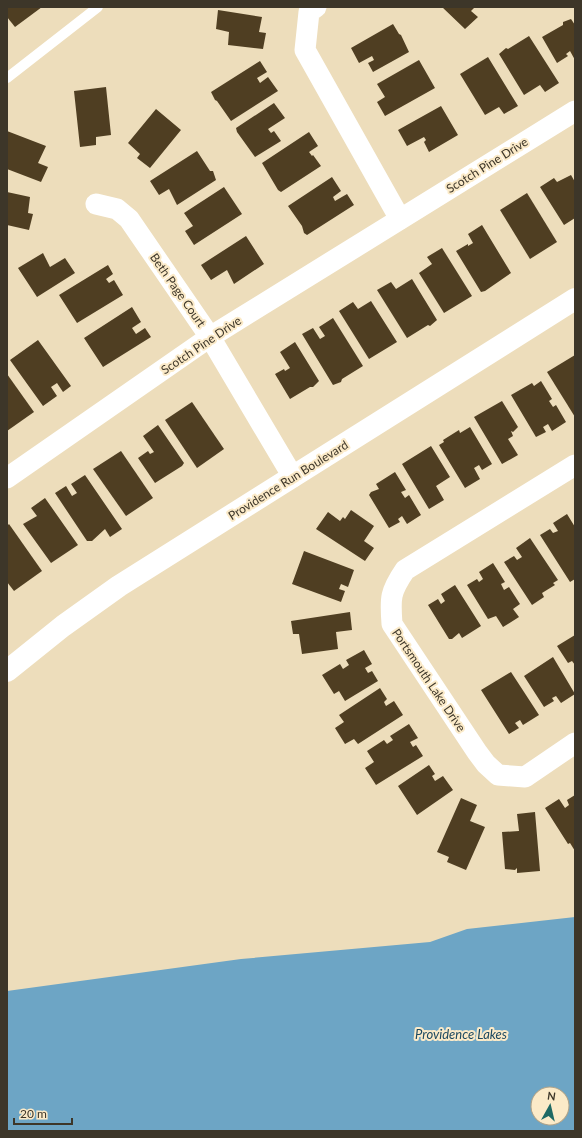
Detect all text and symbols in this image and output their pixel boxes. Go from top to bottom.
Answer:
street label: Scotch Pine Drive [443,134,531,196]
street label: Beth Page Court [147,250,209,330]
street label: Scotch Pine Drive [158,313,244,377]
street label: Providence Run Boulevard [225,437,351,523]
street label: Portsmouth Lake Drive [389,626,469,734]
water label: Providence Lakes [415,1026,507,1042]
north arrow [530,1086,570,1126]
text: N [546,1089,557,1103]
scale bar [14,1100,72,1126]
text: 20 m [20,1106,47,1121]

